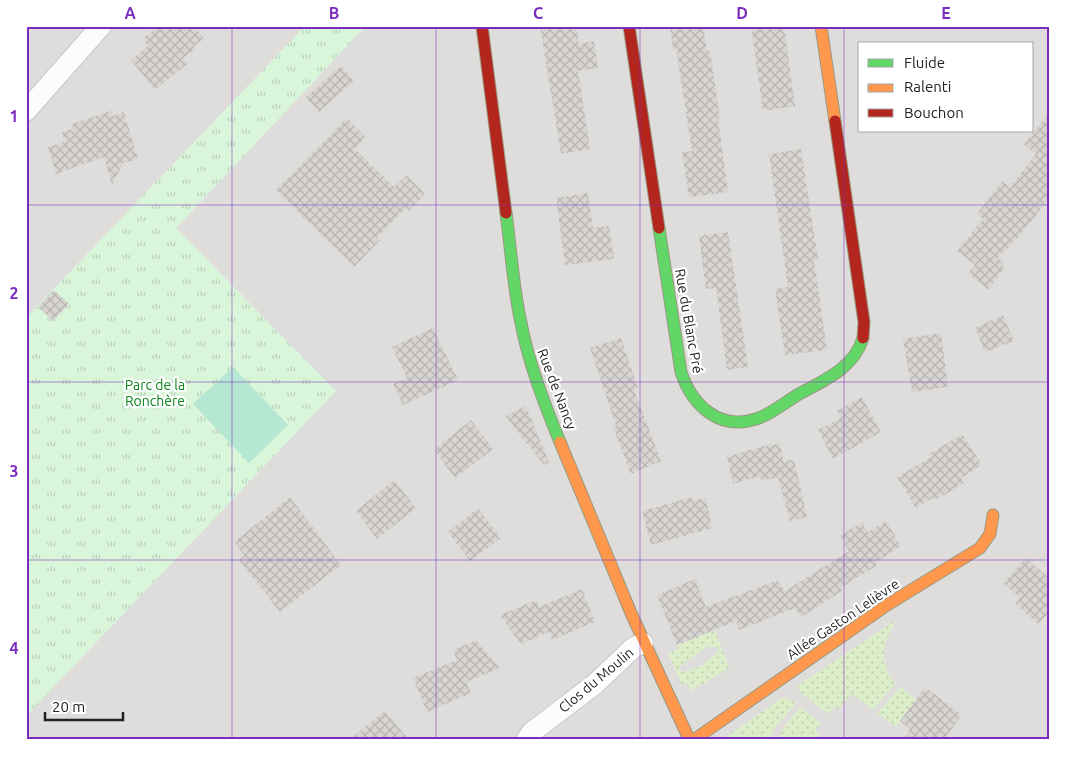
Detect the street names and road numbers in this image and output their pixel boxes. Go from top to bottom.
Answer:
street label: Rue du Blanc Pré [672,267,706,375]
street label: Rue de Nancy [534,346,580,432]
street label: Allée Gaston Lelièvre [784,575,902,663]
street label: Clos du Moulin [555,644,637,716]

